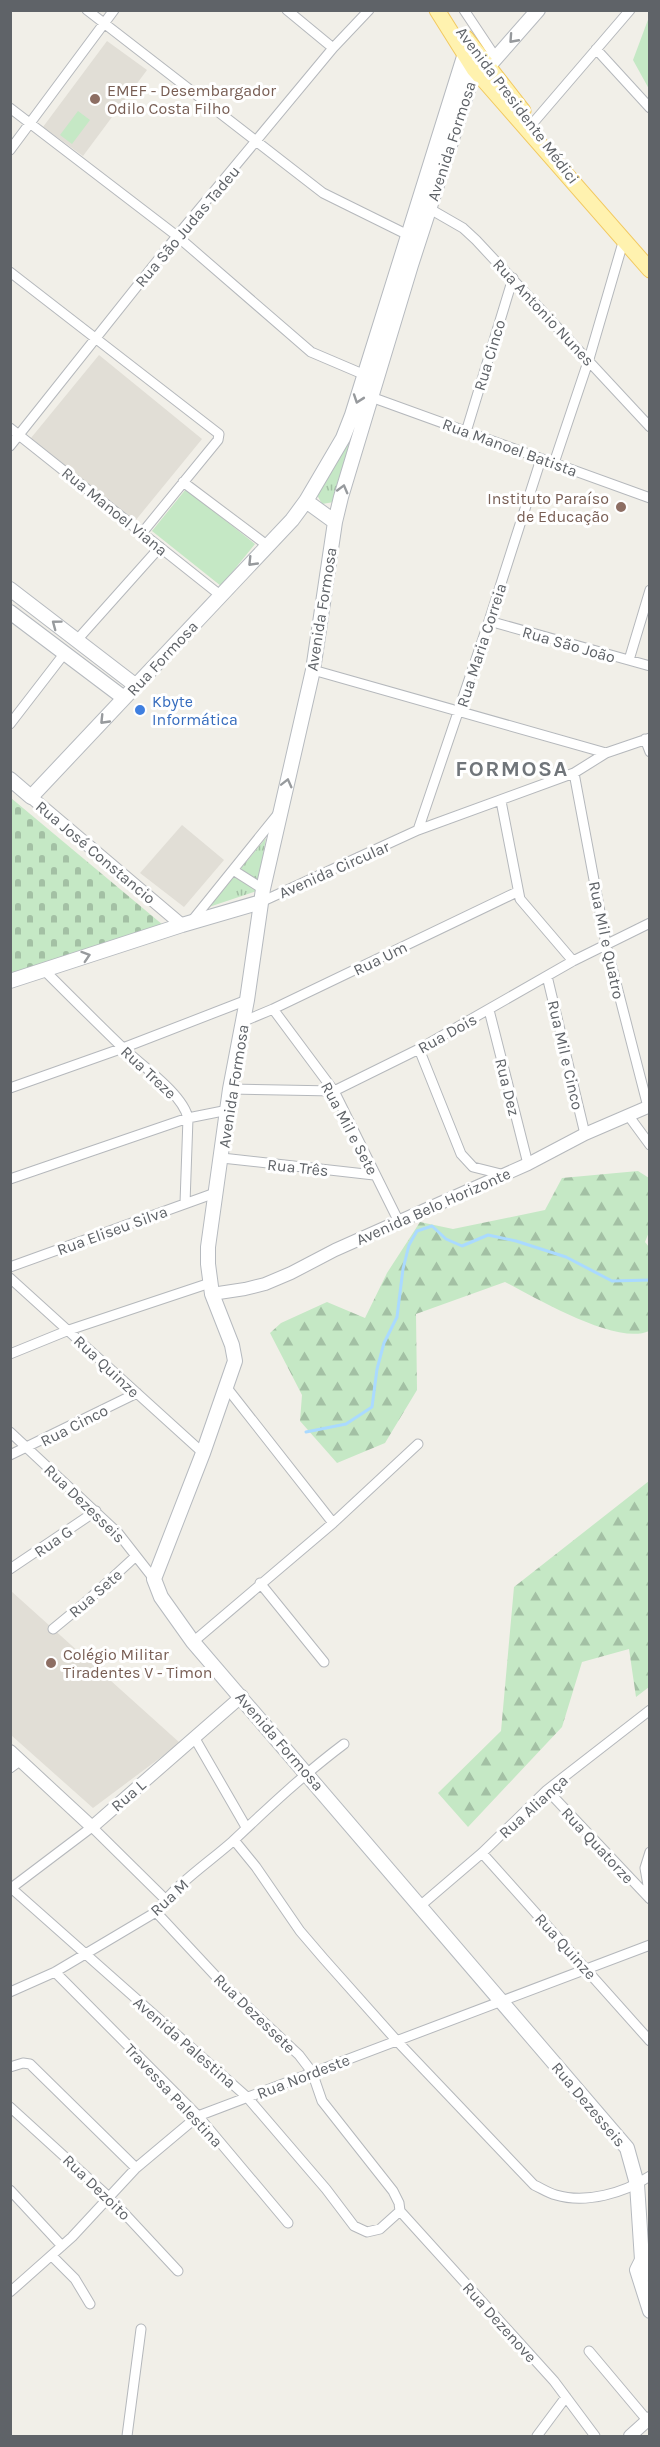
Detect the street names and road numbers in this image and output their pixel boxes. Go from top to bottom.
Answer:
street label: Avenida Presidente Médici [452,23,583,188]
street label: Avenida Formosa [423,79,480,204]
street label: Rua São Judas Tadeu [131,162,244,291]
street label: Rua Antonio Nunes [489,255,598,370]
street label: Rua Cinco [470,317,509,393]
street label: Rua Manoel Batista [440,414,580,481]
street label: Rua Manoel Viana [58,463,171,560]
street label: Avenida Formosa [302,546,341,672]
street label: Rua Maria Correia [452,581,511,710]
street label: Rua Formosa [123,617,202,700]
street label: Rua São João [520,622,618,667]
street label: Rua José Constancio [32,797,159,908]
street label: Avenida Circular [276,836,393,902]
street label: Rua Mil e Quatro [585,879,628,1001]
street label: Rua Um [350,937,410,980]
street label: Rua Mil e Cinco [544,998,587,1112]
street label: Rua Dois [414,1009,480,1057]
street label: Avenida Formosa [214,1023,253,1149]
street label: Rua Treze [117,1042,180,1103]
street label: Rua Dez [491,1056,524,1118]
street label: Rua Mil e Sete [317,1078,382,1178]
street label: Rua Três [266,1155,329,1180]
street label: Avenida Belo Horizonte [353,1164,513,1249]
street label: Rua Eliseu Silva [54,1202,170,1259]
street label: Rua Quinze [70,1331,143,1401]
street label: Rua Cinco [37,1400,111,1451]
street label: Rua Dezesseis [40,1460,129,1547]
street label: Rua G [30,1521,76,1561]
street label: Rua Sete [65,1565,126,1622]
street label: Avenida Formosa [231,1688,328,1795]
street label: Rua Aliança [495,1771,572,1842]
street label: Rua L [107,1775,150,1816]
street label: Rua Quatorze [557,1803,638,1887]
street label: Rua M [146,1875,193,1920]
street label: Rua Quinze [531,1909,600,1983]
street label: Rua Dezessete [210,1970,299,2057]
street label: Avenida Palestina [130,1993,240,2092]
street label: Travessa Palestina [121,2039,227,2151]
street label: Rua Nordeste [254,2050,352,2103]
street label: Rua Dezesseis [548,2058,630,2151]
street label: Rua Dezoito [59,2150,134,2224]
street label: Rua Dezenove [459,2278,541,2366]

